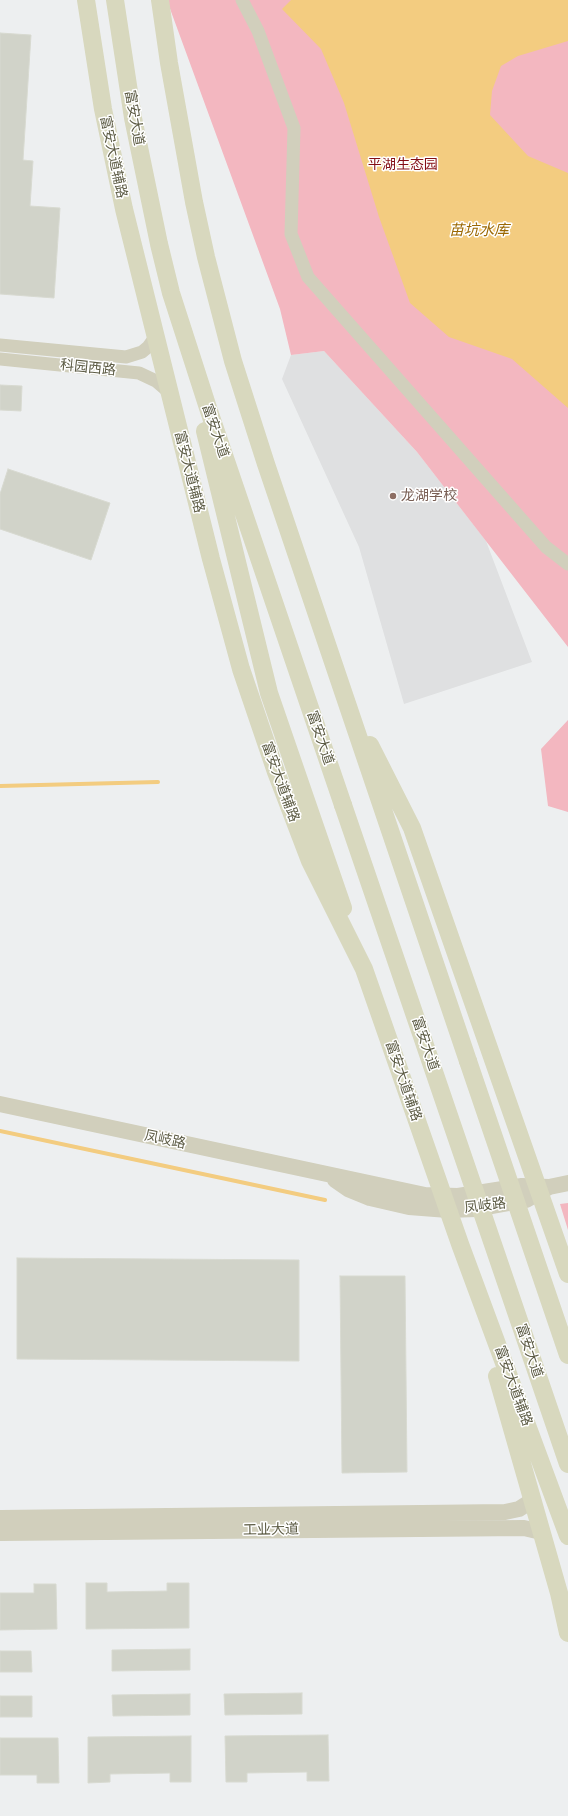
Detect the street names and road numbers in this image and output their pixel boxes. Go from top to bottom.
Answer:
street label: 富安大道 [121,89,147,147]
street label: 富安大道辅路 [96,114,130,200]
street label: 科园西路 [59,357,117,379]
street label: 富安大道 [198,402,232,460]
street label: 富安大道辅路 [171,429,207,515]
street label: 富安大道 [303,709,337,767]
street label: 富安大道辅路 [258,740,302,824]
street label: 富安大道 [408,1015,442,1073]
street label: 富安大道辅路 [381,1039,425,1123]
street label: 凤岐路 [143,1127,187,1153]
street label: 凤岐路 [463,1195,507,1217]
street label: 富安大道 [512,1322,546,1380]
street label: 富安大道辅路 [491,1344,535,1428]
street label: 工业大道 [243,1521,299,1539]

